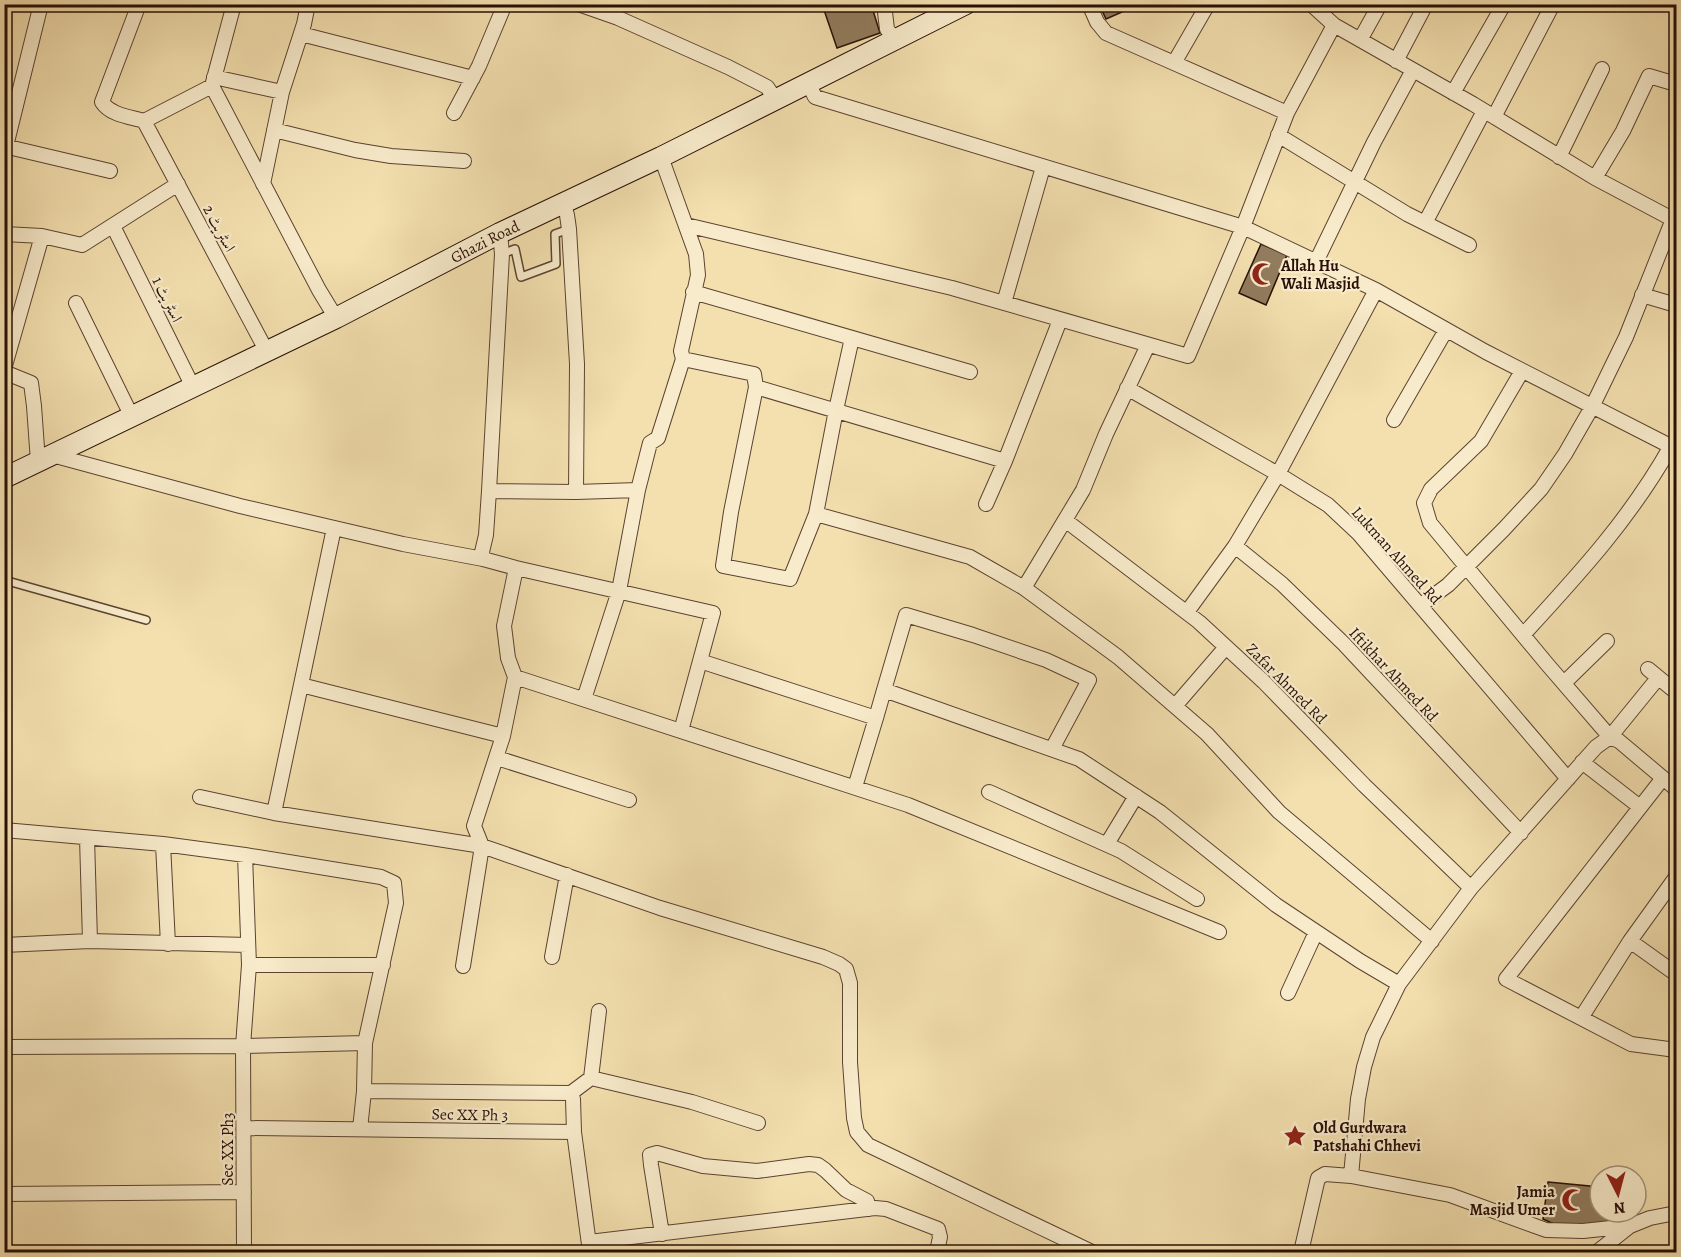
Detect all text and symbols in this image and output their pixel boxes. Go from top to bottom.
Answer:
street label: اسٹریٹ 2 [198,201,241,256]
street label: Ghazi Road [447,215,524,269]
place label: Allah Hu Wali Masjid [1280,255,1360,295]
mosque icon: Allah Hu Wali Masjid [1250,261,1276,287]
street label: اسٹریٹ 1 [147,273,188,326]
street label: Lukman Ahmed Rd [1346,502,1447,610]
street label: Iftikhar Ahmed Rd [1344,623,1443,727]
street label: Zafar Ahmed Rd [1241,638,1332,729]
street label: Sec XX Ph 3 [431,1103,508,1127]
street label: Sec XX Ph3 [217,1112,239,1186]
place label: Old Gurdwara Patshahi Chhevi [1313,1117,1421,1157]
place icon: Old Gurdwara Patshahi Chhevi [1282,1123,1308,1149]
north arrow [1588,1164,1648,1224]
place label: Jamia Masjid Umer [1469,1181,1555,1221]
mosque icon: Jamia Masjid Umer [1560,1187,1586,1213]
text: N [1612,1196,1626,1220]

